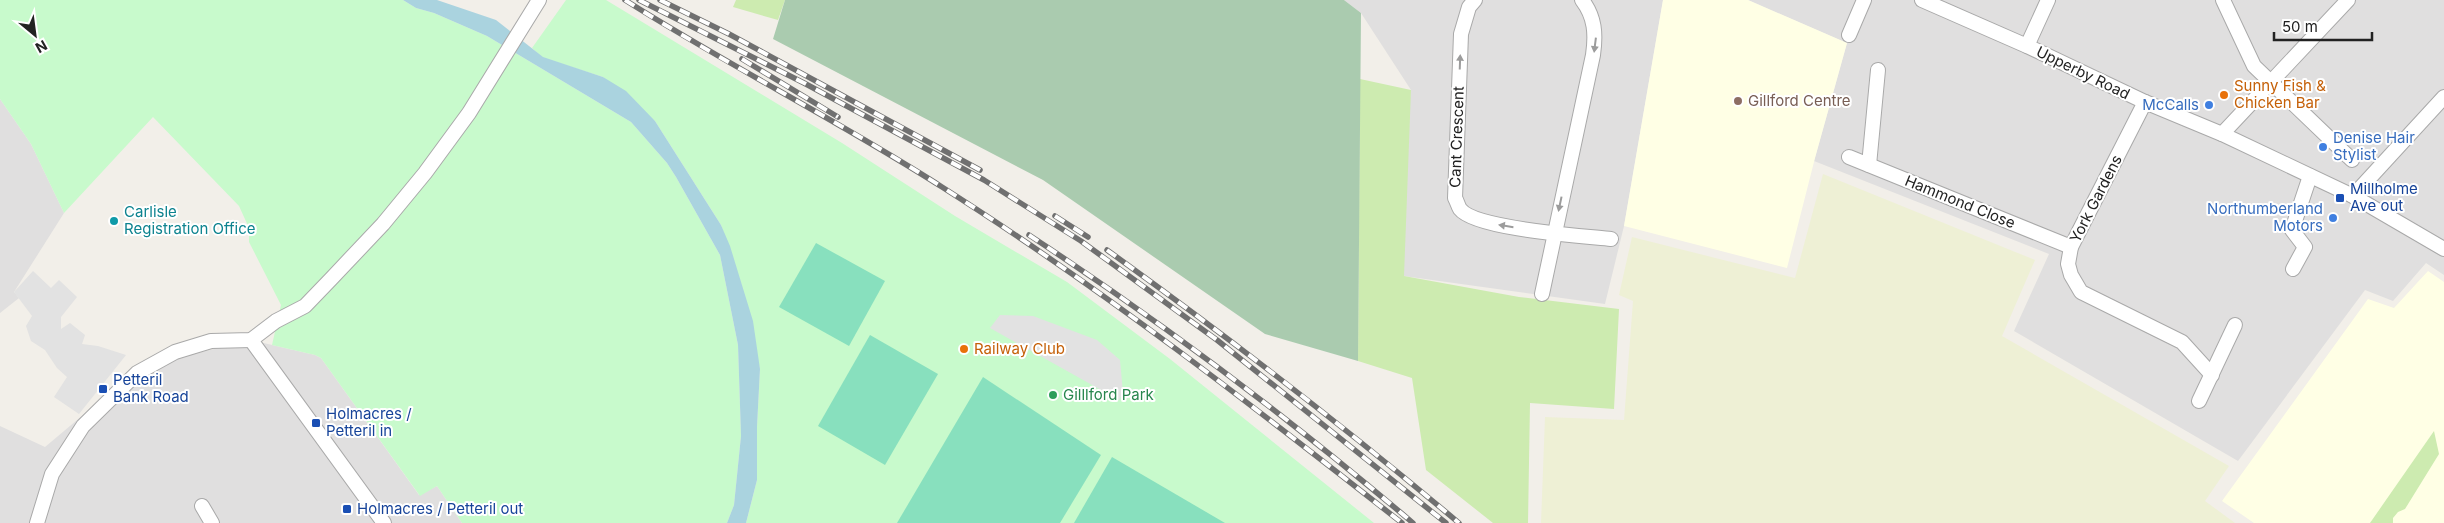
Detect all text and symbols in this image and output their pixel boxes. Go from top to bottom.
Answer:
north arrow [10,10,60,60]
scale bar [2274,10,2372,42]
text: 50 m [2282,17,2318,36]
text: N [33,37,50,57]
one-way arrow [1591,37,1599,53]
street label: Upperby Road [2033,42,2133,103]
one-way arrow [1456,54,1464,70]
place label: Sunny Fish & Chicken Bar [2234,76,2326,112]
street label: Cant Crescent [1445,86,1468,188]
marker: Sunny Fish & Chicken Bar [2218,89,2230,101]
place label: Gillford Centre [1748,91,1851,110]
marker: Gillford Centre [1732,95,1744,107]
place label: McCalls [2142,95,2199,114]
marker: McCalls [2203,99,2215,111]
place label: Denise Hair Stylist [2333,128,2415,164]
marker: Denise Hair Stylist [2317,141,2329,153]
street label: York Gardens [2065,152,2126,246]
street label: Hammond Close [1902,171,2018,232]
place label: Millholme Ave out [2350,179,2418,215]
marker: Millholme Ave out [2334,192,2346,204]
one-way arrow [1556,196,1564,211]
place label: Northumberland Motors [2207,199,2323,235]
place label: Carlisle Registration Office [124,202,255,238]
marker: Northumberland Motors [2327,212,2339,224]
marker: Carlisle Registration Office [108,215,120,227]
one-way arrow [1497,221,1513,229]
place label: Railway Club [974,339,1065,358]
marker: Railway Club [958,343,970,355]
place label: Petteril Bank Road [113,370,189,406]
marker: Petteril Bank Road [97,383,109,395]
place label: Gilllford Park [1063,385,1155,404]
marker: Gilllford Park [1047,389,1059,401]
place label: Holmacres / Petteril in [326,404,412,440]
marker: Holmacres / Petteril in [310,417,322,429]
place label: Holmacres / Petteril out [357,499,523,518]
marker: Holmacres / Petteril out [341,503,353,515]

